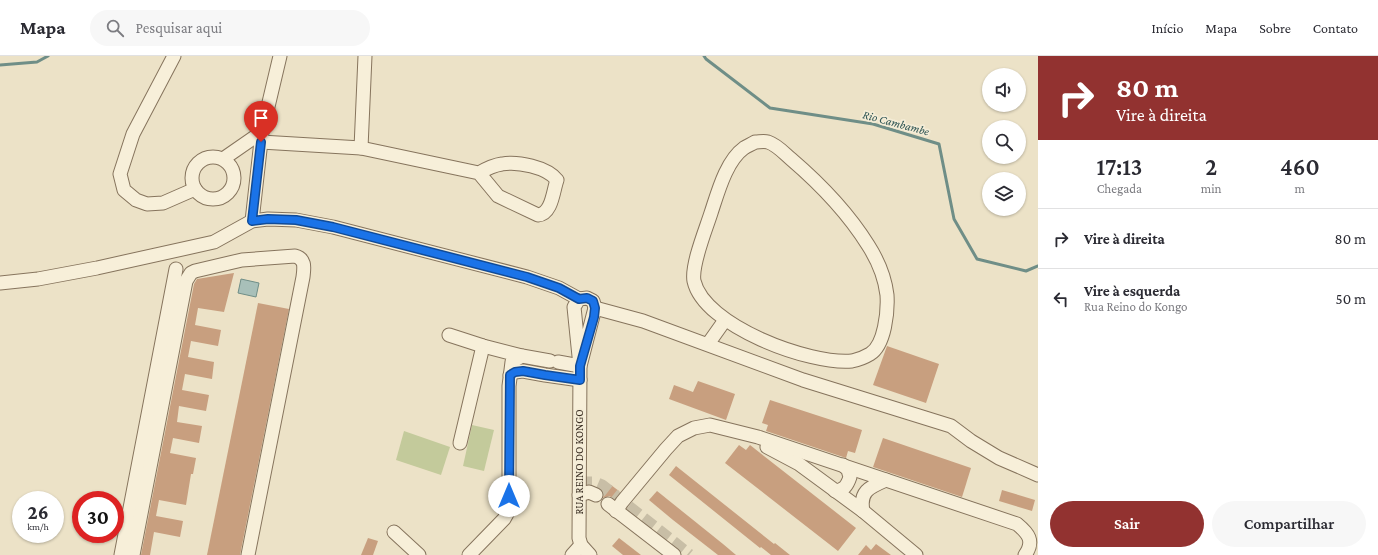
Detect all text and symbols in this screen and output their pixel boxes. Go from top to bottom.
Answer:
search box [90,10,370,46]
text: Mapa [20,17,66,38]
icon: search [104,17,126,39]
text: Pesquisar aqui [136,20,222,36]
text: Início [1152,20,1183,36]
text: Mapa [1205,20,1237,36]
text: Sobre [1259,20,1291,36]
text: Contato [1313,20,1358,36]
map controls [982,68,1026,216]
button: sound [982,68,1026,112]
icon: right [1050,72,1102,124]
text: 80 m [1116,72,1178,103]
pin [244,101,278,142]
text: Vire à direita [1116,105,1207,125]
icon: arrive [250,107,272,129]
water label: Rio Cambambe [861,107,931,139]
button: search [982,120,1026,164]
text: 17:13 [1096,153,1142,180]
text: 2 [1205,153,1217,180]
text: 460 [1280,153,1320,180]
button: layers [982,172,1026,216]
text: Chegada [1097,181,1142,196]
text: min [1201,181,1222,196]
text: m [1295,181,1305,196]
icon: right [1050,228,1072,250]
text: Vire à direita [1084,231,1165,247]
text: 80 m [1335,231,1366,247]
text: Vire à esquerda [1084,283,1180,299]
icon: left [1050,288,1072,310]
text: 50 m [1336,291,1366,307]
text: Rua Reino do Kongo [1084,299,1188,314]
street label: RUA REINO DO KONGO [573,409,585,515]
position arrow [488,475,530,517]
speed limit sign: 30 [72,491,124,543]
text: 26 [27,501,49,523]
button: Sair [1050,501,1204,547]
button: Compartilhar [1212,501,1366,547]
text: km/h [27,521,49,532]

